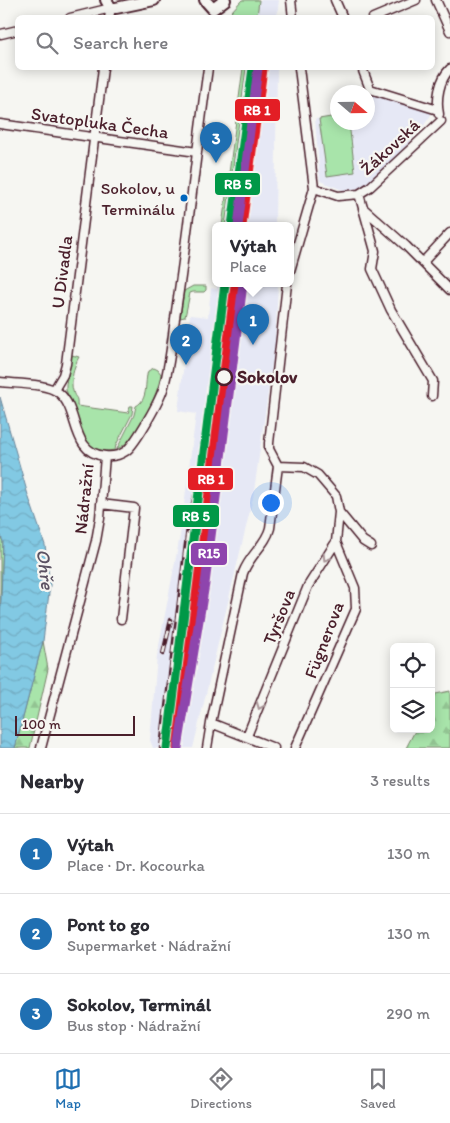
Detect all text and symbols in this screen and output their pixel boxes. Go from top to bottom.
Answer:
search box [15,15,435,70]
icon: search [33,29,61,57]
text: Search here [73,31,168,54]
north arrow [330,85,375,130]
line badge: RB 1 [234,98,281,122]
street label: Svatopluka Čecha [30,102,171,144]
text: RB 1 [244,102,271,119]
street label: Žákovská [356,114,425,180]
pin: 3 [200,122,232,163]
line badge: RB 5 [214,172,261,196]
text: RB 5 [224,176,253,193]
place label: Sokolov, u Terminálu [101,178,176,219]
marker: Sokolov, u Terminálu [179,193,189,203]
popup [212,222,294,287]
street label: U Divadla [47,233,77,310]
text: Výtah [230,234,276,257]
text: Place [230,257,267,276]
pin: 1 [237,304,269,345]
pin: 2 [170,324,202,365]
place label: Sokolov [237,366,298,388]
marker: Sokolov [215,368,233,386]
street label: Nádražní [69,462,99,535]
line badge: RB 1 [187,467,234,491]
text: RB 1 [198,471,225,488]
your location [258,490,284,516]
line badge: RB 5 [172,504,220,528]
text: RB 5 [182,508,211,525]
line badge: R15 [190,542,228,566]
text: R15 [198,545,221,562]
water label: Ohře [32,548,60,592]
one-way arrow [322,552,332,561]
street label: Tyršova [258,586,300,648]
street label: Fügnerova [299,598,349,681]
map controls [390,643,435,733]
button: locate [390,643,435,688]
button: layers [390,688,435,733]
one-way arrow [255,701,266,710]
scale bar [15,713,135,736]
text: 100 m [22,716,61,733]
text: Nearby [20,768,84,793]
text: 3 results [370,771,430,790]
text: Výtah [67,833,114,856]
text: 1 [32,844,40,863]
text: 130 m [387,844,430,863]
text: Place · Dr. Kocourka [67,856,205,875]
text: Pont to go [67,913,150,936]
text: 2 [32,924,40,943]
text: 130 m [387,924,430,943]
text: Supermarket · Nádražní [67,936,231,955]
text: Sokolov, Terminál [67,993,211,1016]
text: 3 [32,1004,40,1023]
text: 290 m [386,1004,430,1023]
text: Bus stop · Nádražní [67,1016,201,1035]
tab: Map [54,1065,82,1112]
tab: Directions [190,1065,252,1112]
tab: Saved [360,1065,396,1112]

